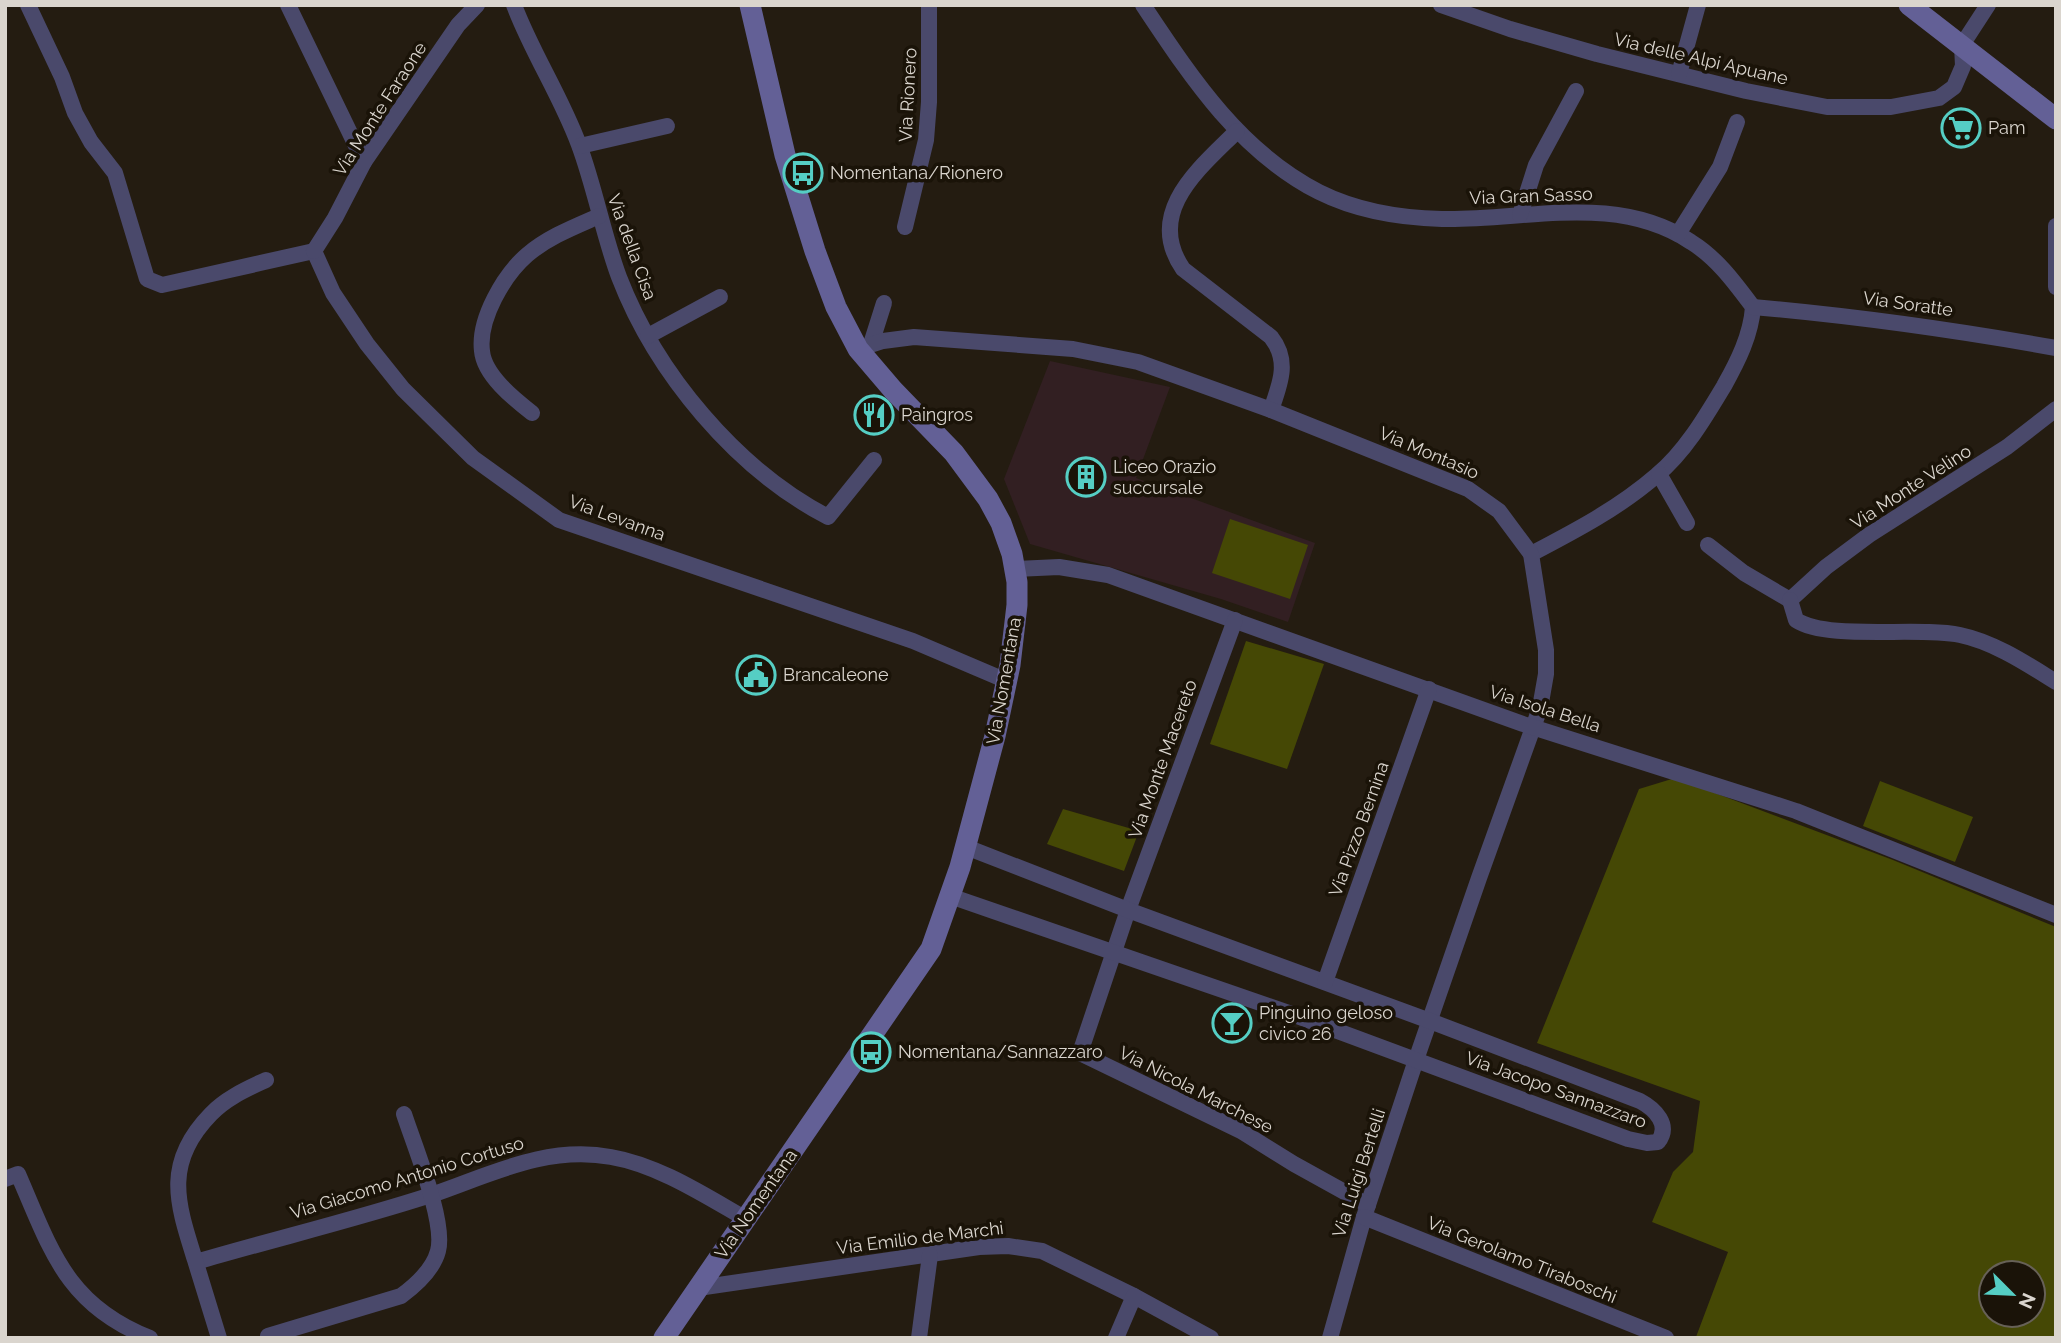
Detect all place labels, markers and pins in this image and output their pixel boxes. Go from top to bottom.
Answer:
supermarket icon: Pam [1940,107,1982,149]
place label: Pam [1988,117,2025,138]
bus stop icon: Nomentana/Rionero [782,152,824,194]
place label: Nomentana/Rionero [830,162,1003,183]
restaurant icon: Paingros [853,394,895,436]
place label: Paingros [901,404,973,425]
building icon: Liceo Orazio succursale [1065,456,1107,498]
place label: Liceo Orazio succursale [1113,456,1216,498]
public building icon: Brancaleone [735,654,777,696]
place label: Brancaleone [783,664,889,685]
bar icon: Pinguino geloso civico 26 [1211,1002,1253,1044]
place label: Pinguino geloso civico 26 [1259,1002,1393,1044]
bus stop icon: Nomentana/Sannazzaro [850,1031,892,1073]
place label: Nomentana/Sannazzaro [898,1041,1103,1062]

